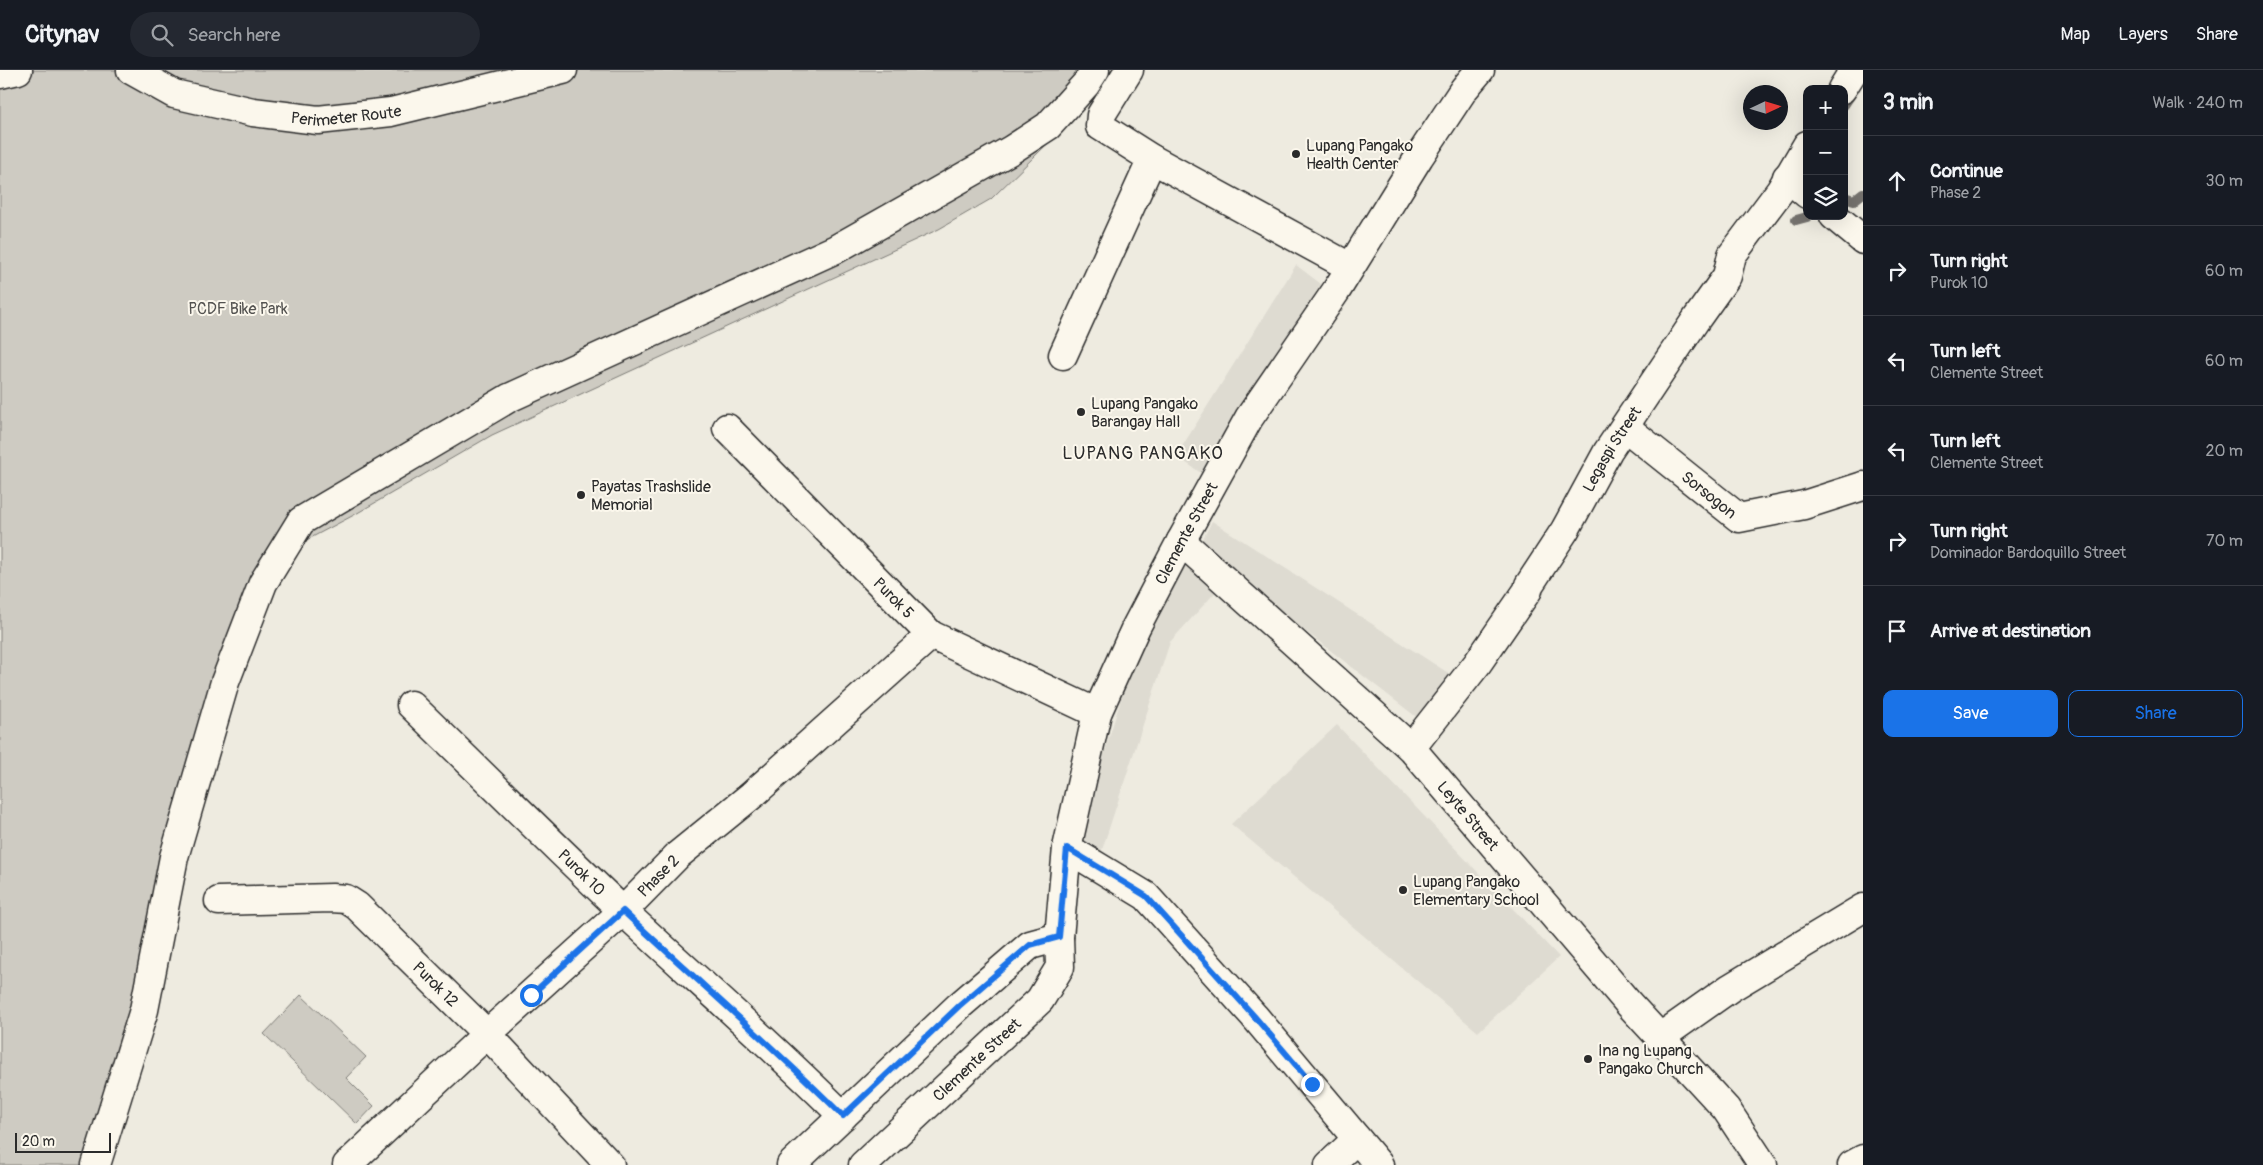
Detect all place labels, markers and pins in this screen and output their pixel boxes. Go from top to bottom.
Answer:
place label: Lupang Pangako Health Center [1306,136,1414,174]
marker: Lupang Pangako Health Center [1290,148,1302,160]
place label: Lupang Pangako Barangay Hall [1091,394,1199,432]
marker: Lupang Pangako Barangay Hall [1075,406,1087,418]
place label: Payatas Trashslide Memorial [591,477,711,515]
marker: Payatas Trashslide Memorial [575,489,587,501]
place label: Lupang Pangako Elementary School [1413,872,1539,910]
marker: Lupang Pangako Elementary School [1397,884,1409,896]
place label: Ina ng Lupang Pangako Church [1598,1041,1703,1079]
marker: Ina ng Lupang Pangako Church [1582,1053,1594,1065]

